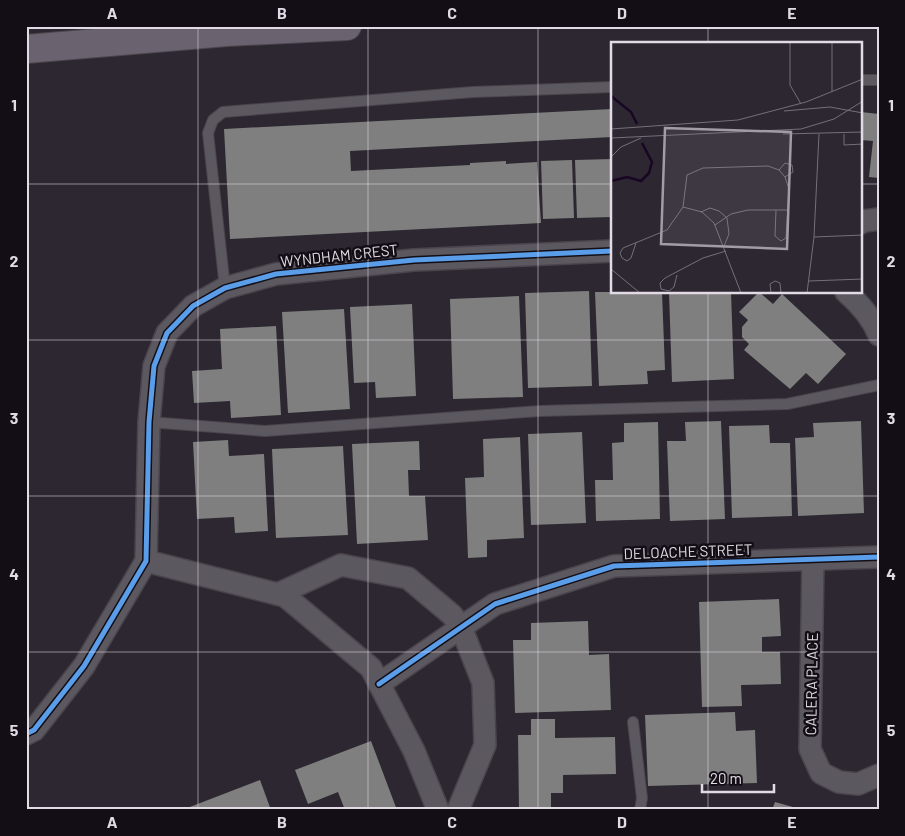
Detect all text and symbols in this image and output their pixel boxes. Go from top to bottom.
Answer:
text: A [107,3,118,22]
text: B [277,3,287,22]
text: C [447,3,457,22]
text: D [617,3,627,22]
text: E [787,3,797,22]
inset map [611,42,862,294]
text: 1 [11,95,17,114]
text: 1 [888,95,894,114]
street label: WYNDHAM CREST [279,240,399,270]
text: 2 [10,251,19,270]
text: 2 [887,251,896,270]
text: 3 [10,408,18,427]
text: 3 [887,408,895,427]
street label: DELOACHE STREET [623,540,753,562]
text: 4 [9,564,19,583]
text: 4 [886,564,896,583]
street label: CALERA PLACE [801,632,821,736]
text: 5 [10,720,19,739]
text: 5 [887,720,896,739]
scale bar [702,761,775,793]
text: 20 m [710,769,742,787]
text: A [107,812,118,831]
text: B [277,812,287,831]
text: C [447,812,457,831]
text: D [617,812,627,831]
text: E [787,812,797,831]

